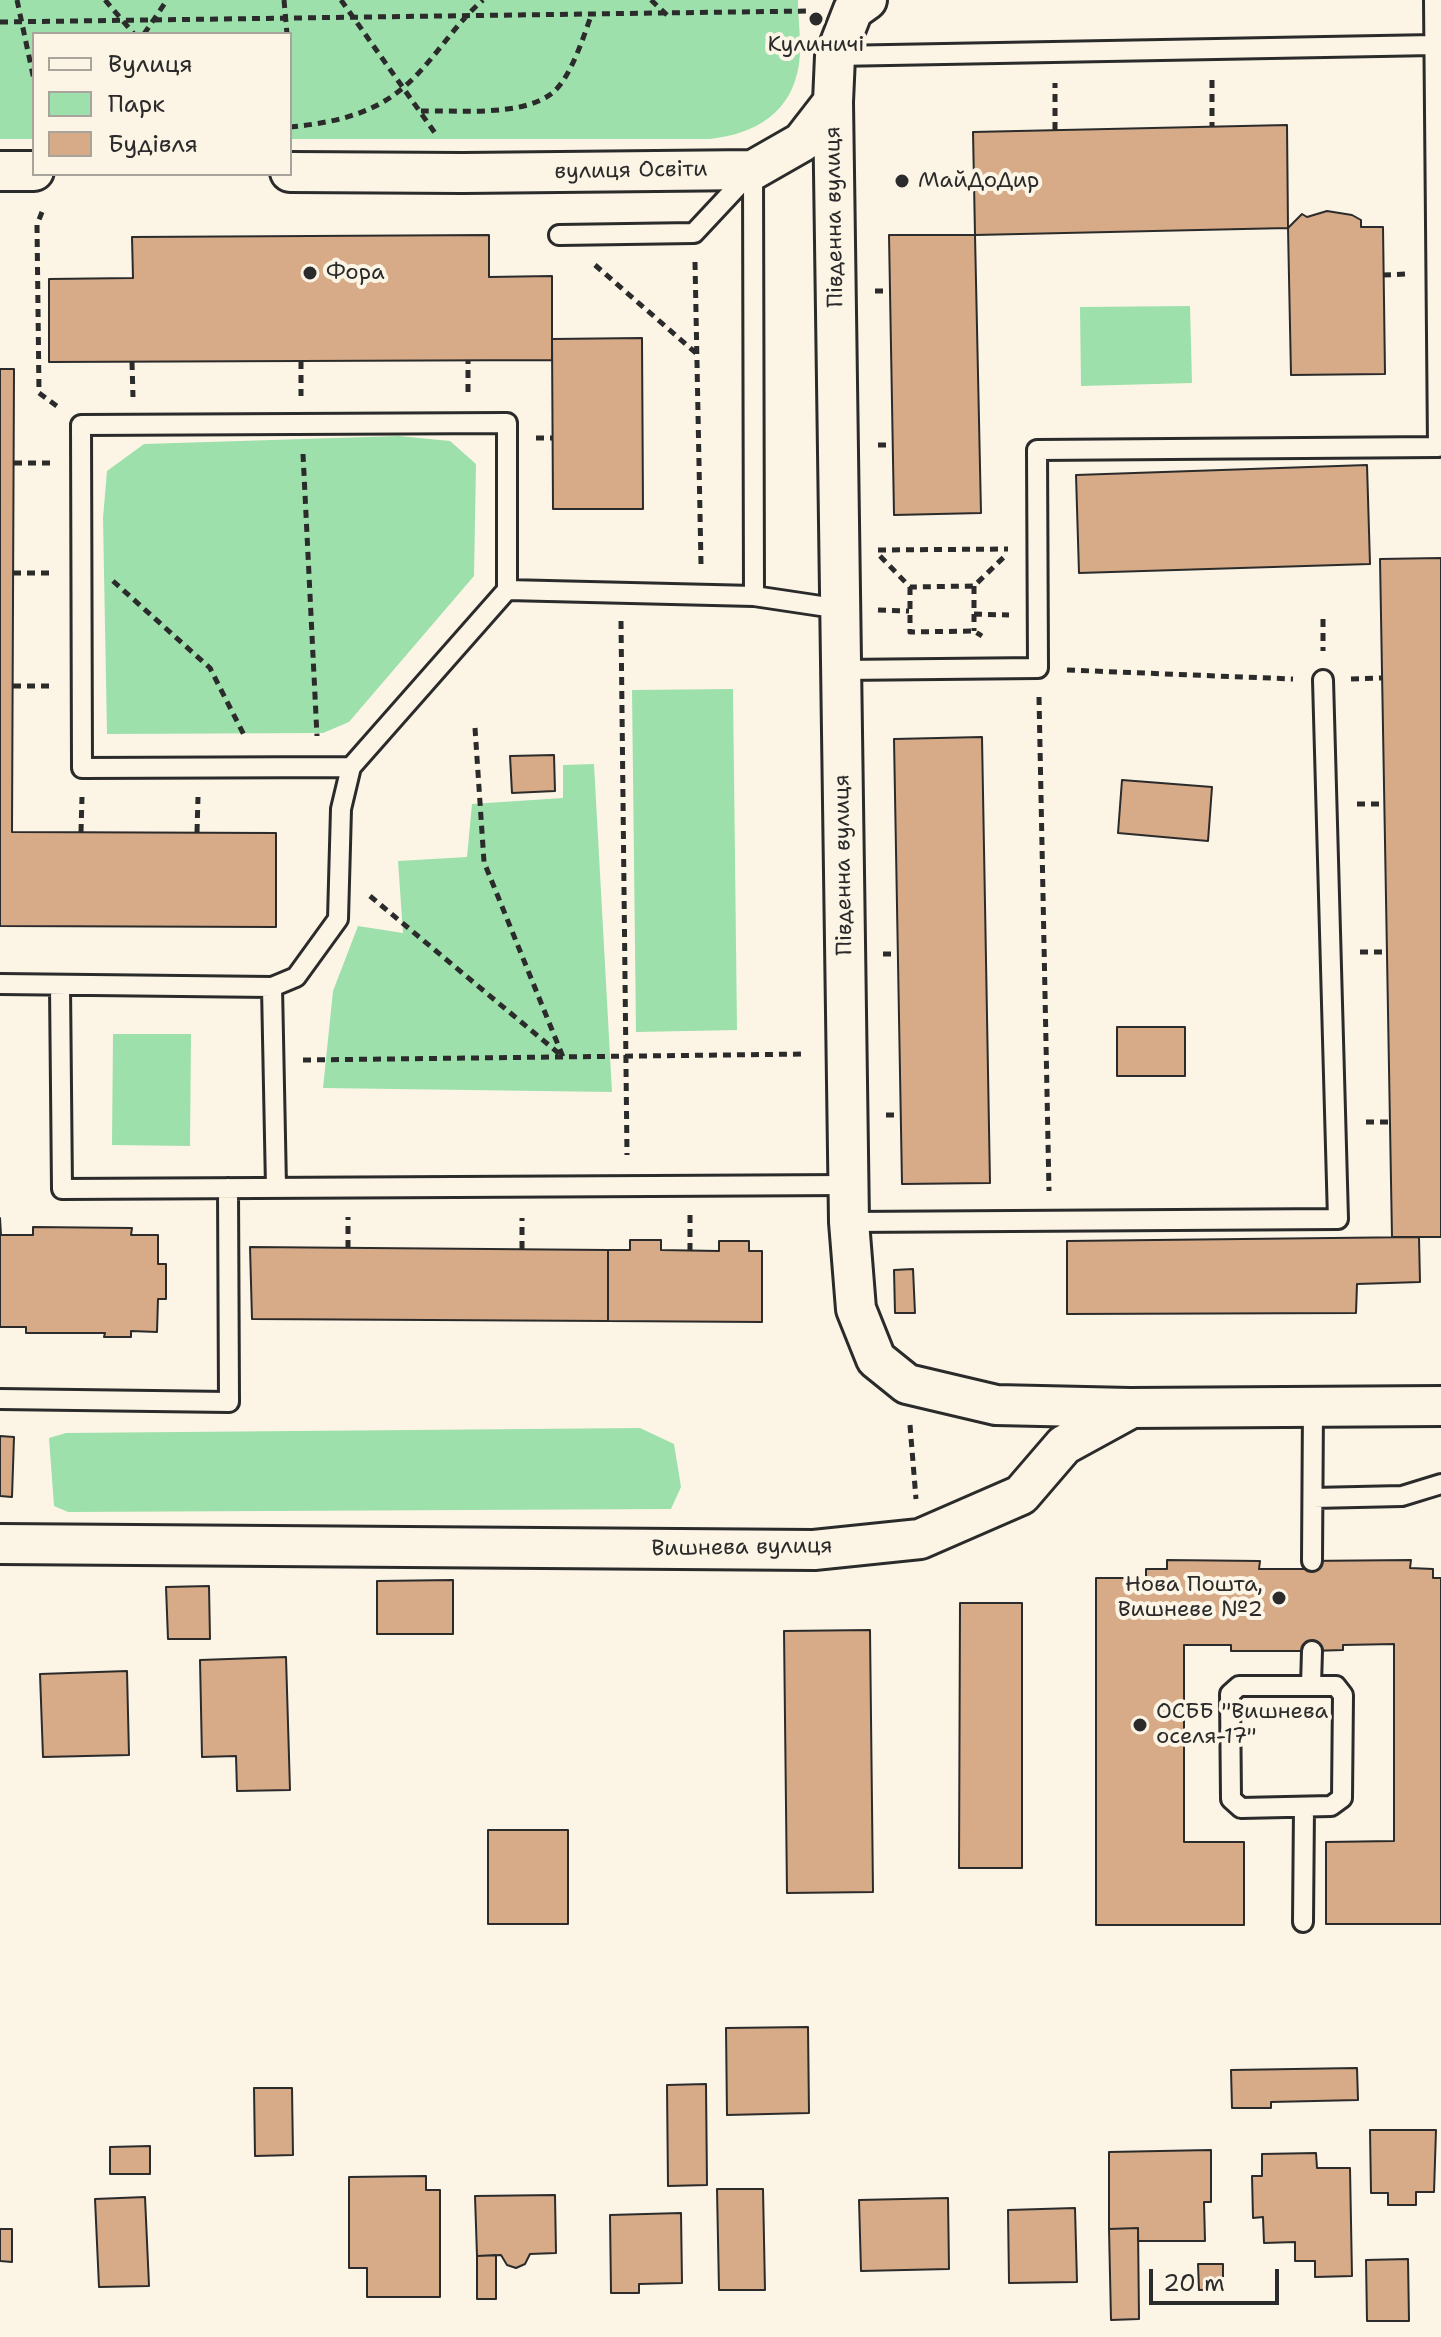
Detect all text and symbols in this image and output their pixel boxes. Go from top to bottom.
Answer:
marker: Кулиничі [807,10,825,28]
legend [32,32,292,176]
place label: Кулиничі [768,32,864,58]
text: Вулиця [108,48,193,80]
text: Парк [108,88,165,120]
street label: Південна вулиця [820,126,850,308]
text: Будівля [108,128,198,160]
street label: вулиця Освіти [554,156,708,186]
place label: МайДоДир [918,168,1039,194]
marker: МайДоДир [893,172,911,190]
place label: Фора [326,260,385,286]
marker: Фора [301,264,319,282]
street label: Південна вулиця [829,774,859,956]
street label: Вишнева вулиця [651,1533,833,1563]
place label: Нова Пошта, Вишневе №2 [1118,1572,1263,1624]
marker: Нова Пошта, Вишневе №2 [1270,1589,1288,1607]
place label: ОСББ "Вишнева оселя-17" [1156,1699,1328,1750]
marker: ОСББ "Вишнева оселя-17" [1131,1716,1149,1734]
scale bar [1153,2253,1283,2303]
text: 20 m [1163,2267,1225,2299]

